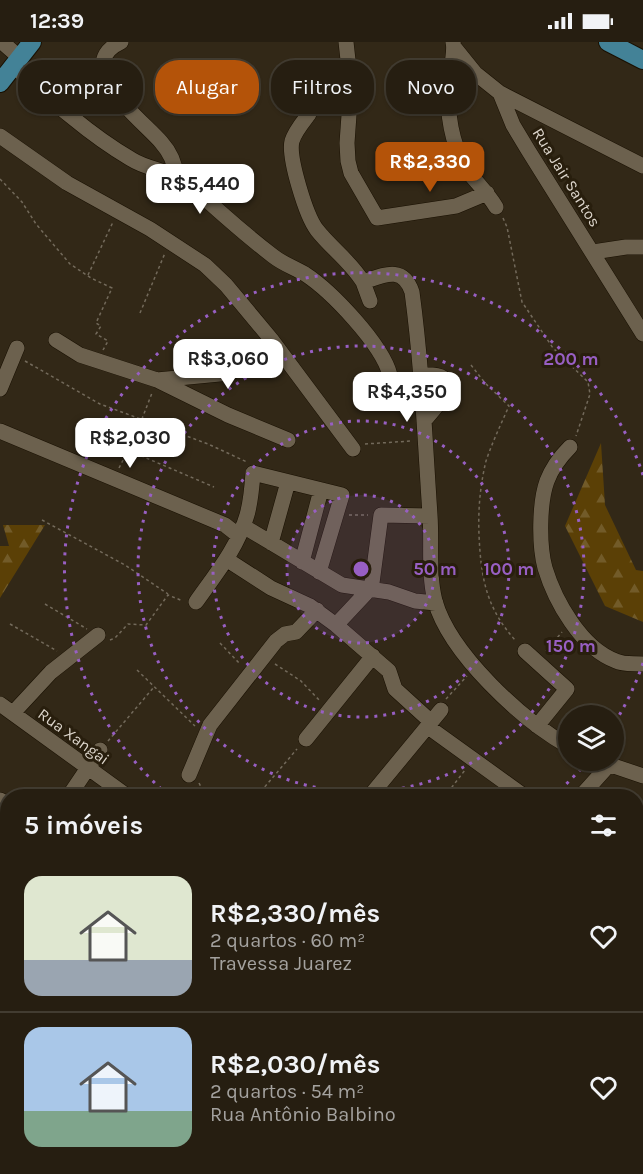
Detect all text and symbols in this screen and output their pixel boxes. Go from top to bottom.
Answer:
text: 12:39 [30,8,84,34]
chip: Comprar [18,60,143,114]
chip: Alugar [155,60,259,114]
chip: Filtros [271,60,374,114]
chip: Novo [386,60,476,114]
street label: Rua Jair Santos [529,124,605,230]
pin: R$2,330 [375,142,485,193]
text: R$2,330 [389,150,471,173]
pin: R$5,440 [145,164,255,215]
text: R$5,440 [160,172,240,195]
pin: R$3,060 [173,339,283,390]
text: R$3,060 [187,347,269,370]
text: 200 m [543,348,599,370]
pin: R$4,350 [352,372,462,423]
text: R$4,350 [367,380,447,403]
pin: R$2,030 [75,418,185,469]
text: R$2,030 [89,426,171,449]
text: 50 m [413,558,457,580]
text: 100 m [484,558,534,580]
centre of rings [351,559,371,579]
text: 150 m [546,635,596,657]
street label: Rua Xangai [34,704,113,769]
map controls [558,705,624,771]
button: layers [558,705,624,771]
icon: filters [587,809,620,842]
text: 5 imóveis [24,810,143,841]
text: R$2,330/mês [210,898,380,929]
icon: home [72,900,144,972]
icon: heart [587,920,620,953]
text: 2 quartos · 60 m² [210,929,365,952]
text: Travessa Juarez [210,952,352,975]
text: R$2,030/mês [210,1049,380,1080]
icon: home [72,1051,144,1123]
icon: heart [587,1071,620,1104]
text: 2 quartos · 54 m² [210,1080,364,1103]
text: Rua Antônio Balbino [210,1103,396,1126]

